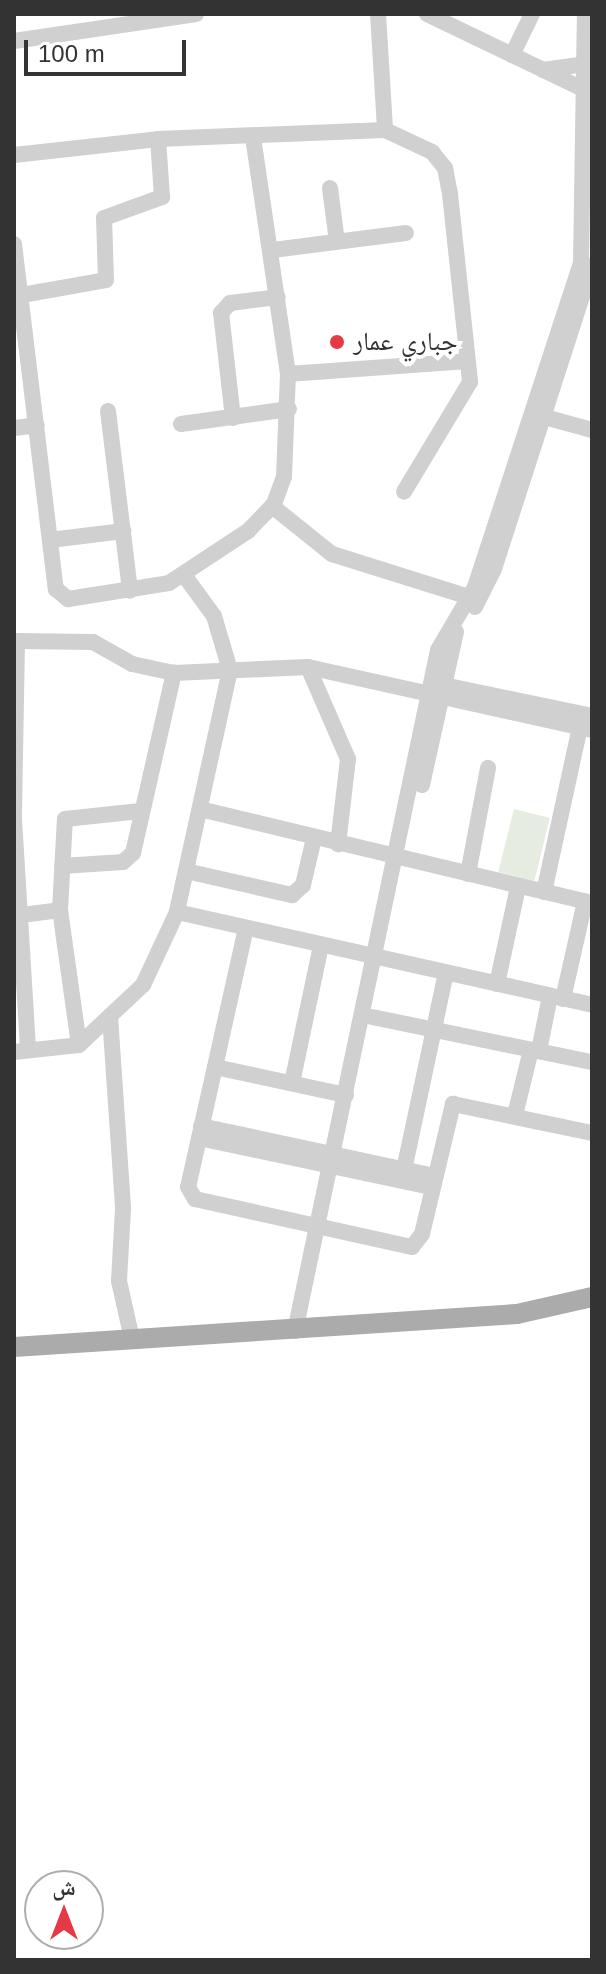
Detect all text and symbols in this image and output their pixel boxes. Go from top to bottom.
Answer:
scale bar [28,24,190,74]
text: 100 m [38,40,105,67]
place label: جباري عمار [353,326,458,358]
marker: جباري عمار [328,333,346,351]
north arrow [24,1870,104,1950]
text: ش [52,1875,76,1900]

